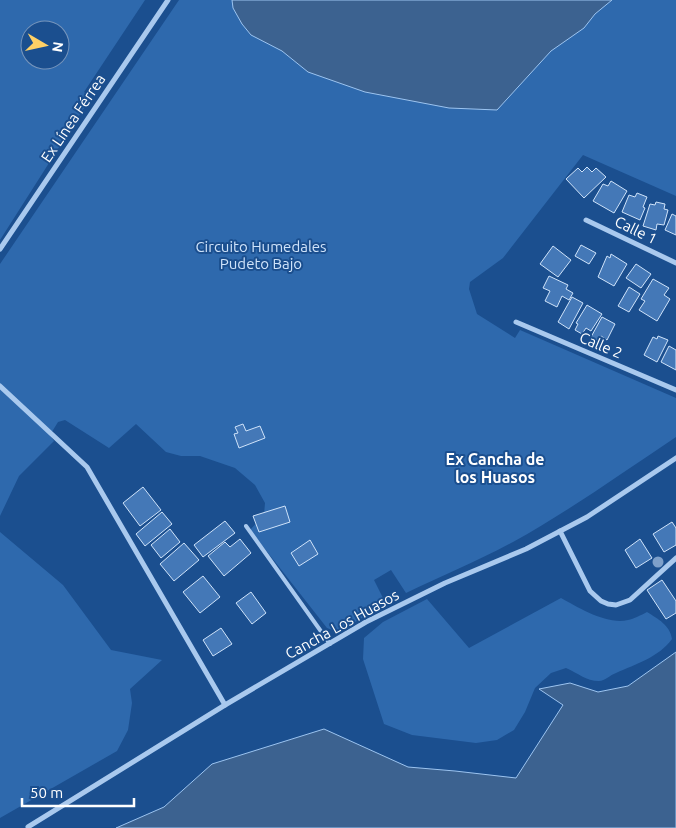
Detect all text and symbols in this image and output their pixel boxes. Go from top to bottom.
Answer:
north arrow [20,20,70,70]
text: N [49,41,67,53]
street label: Ex Línea Férrea [37,71,109,165]
street label: Calle 1 [612,213,660,247]
park label: Circuito Humedales Pudeto Bajo [195,238,327,272]
street label: Calle 2 [577,328,625,362]
district label: Ex Cancha de los Huasos [445,450,545,486]
street label: Cancha Los Huasos [282,586,402,662]
scale bar [22,776,135,808]
text: 50 m [30,784,63,801]

